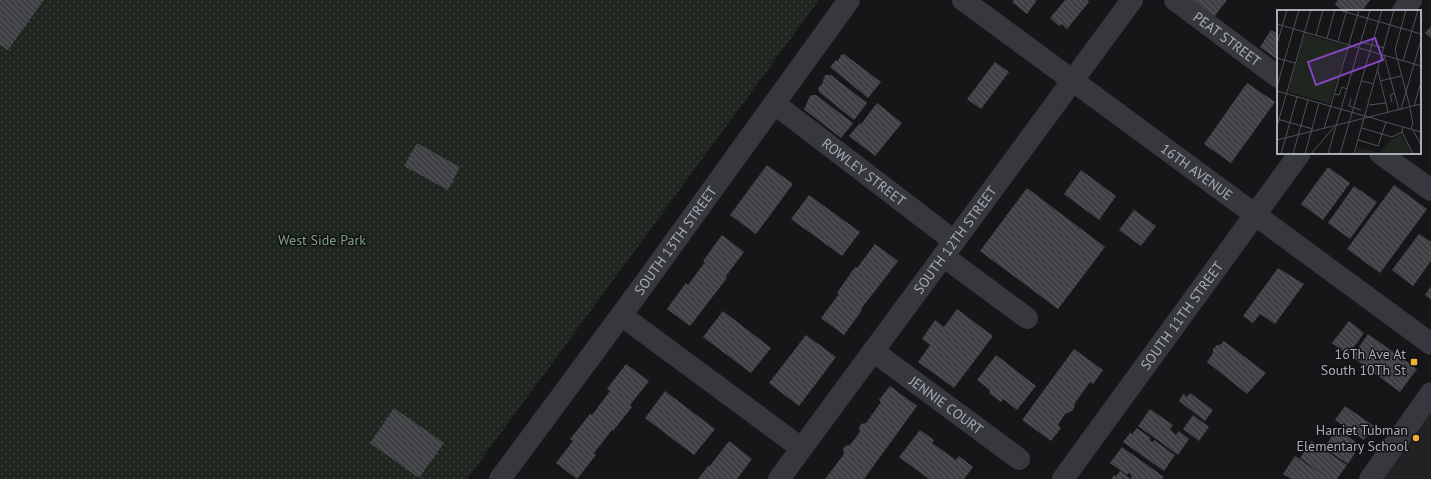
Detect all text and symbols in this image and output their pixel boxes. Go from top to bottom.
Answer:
street label: PEAT STREET [1190,8,1265,70]
inset map [1277,10,1421,154]
street label: ROWLEY STREET [818,134,910,210]
street label: 16TH AVENUE [1157,139,1236,204]
street label: SOUTH 12TH STREET [909,182,1001,297]
street label: SOUTH 13TH STREET [630,183,721,299]
park label: West Side Park [278,231,366,249]
street label: SOUTH 11TH STREET [1136,258,1227,373]
place label: 16Th Ave At South 10Th St [1321,345,1406,379]
marker: 16Th Ave At South 10Th St [1409,357,1419,367]
street label: JENNIE COURT [905,371,987,438]
place label: Harriet Tubman Elementary School [1296,421,1408,455]
marker: Harriet Tubman Elementary School [1411,433,1421,443]

